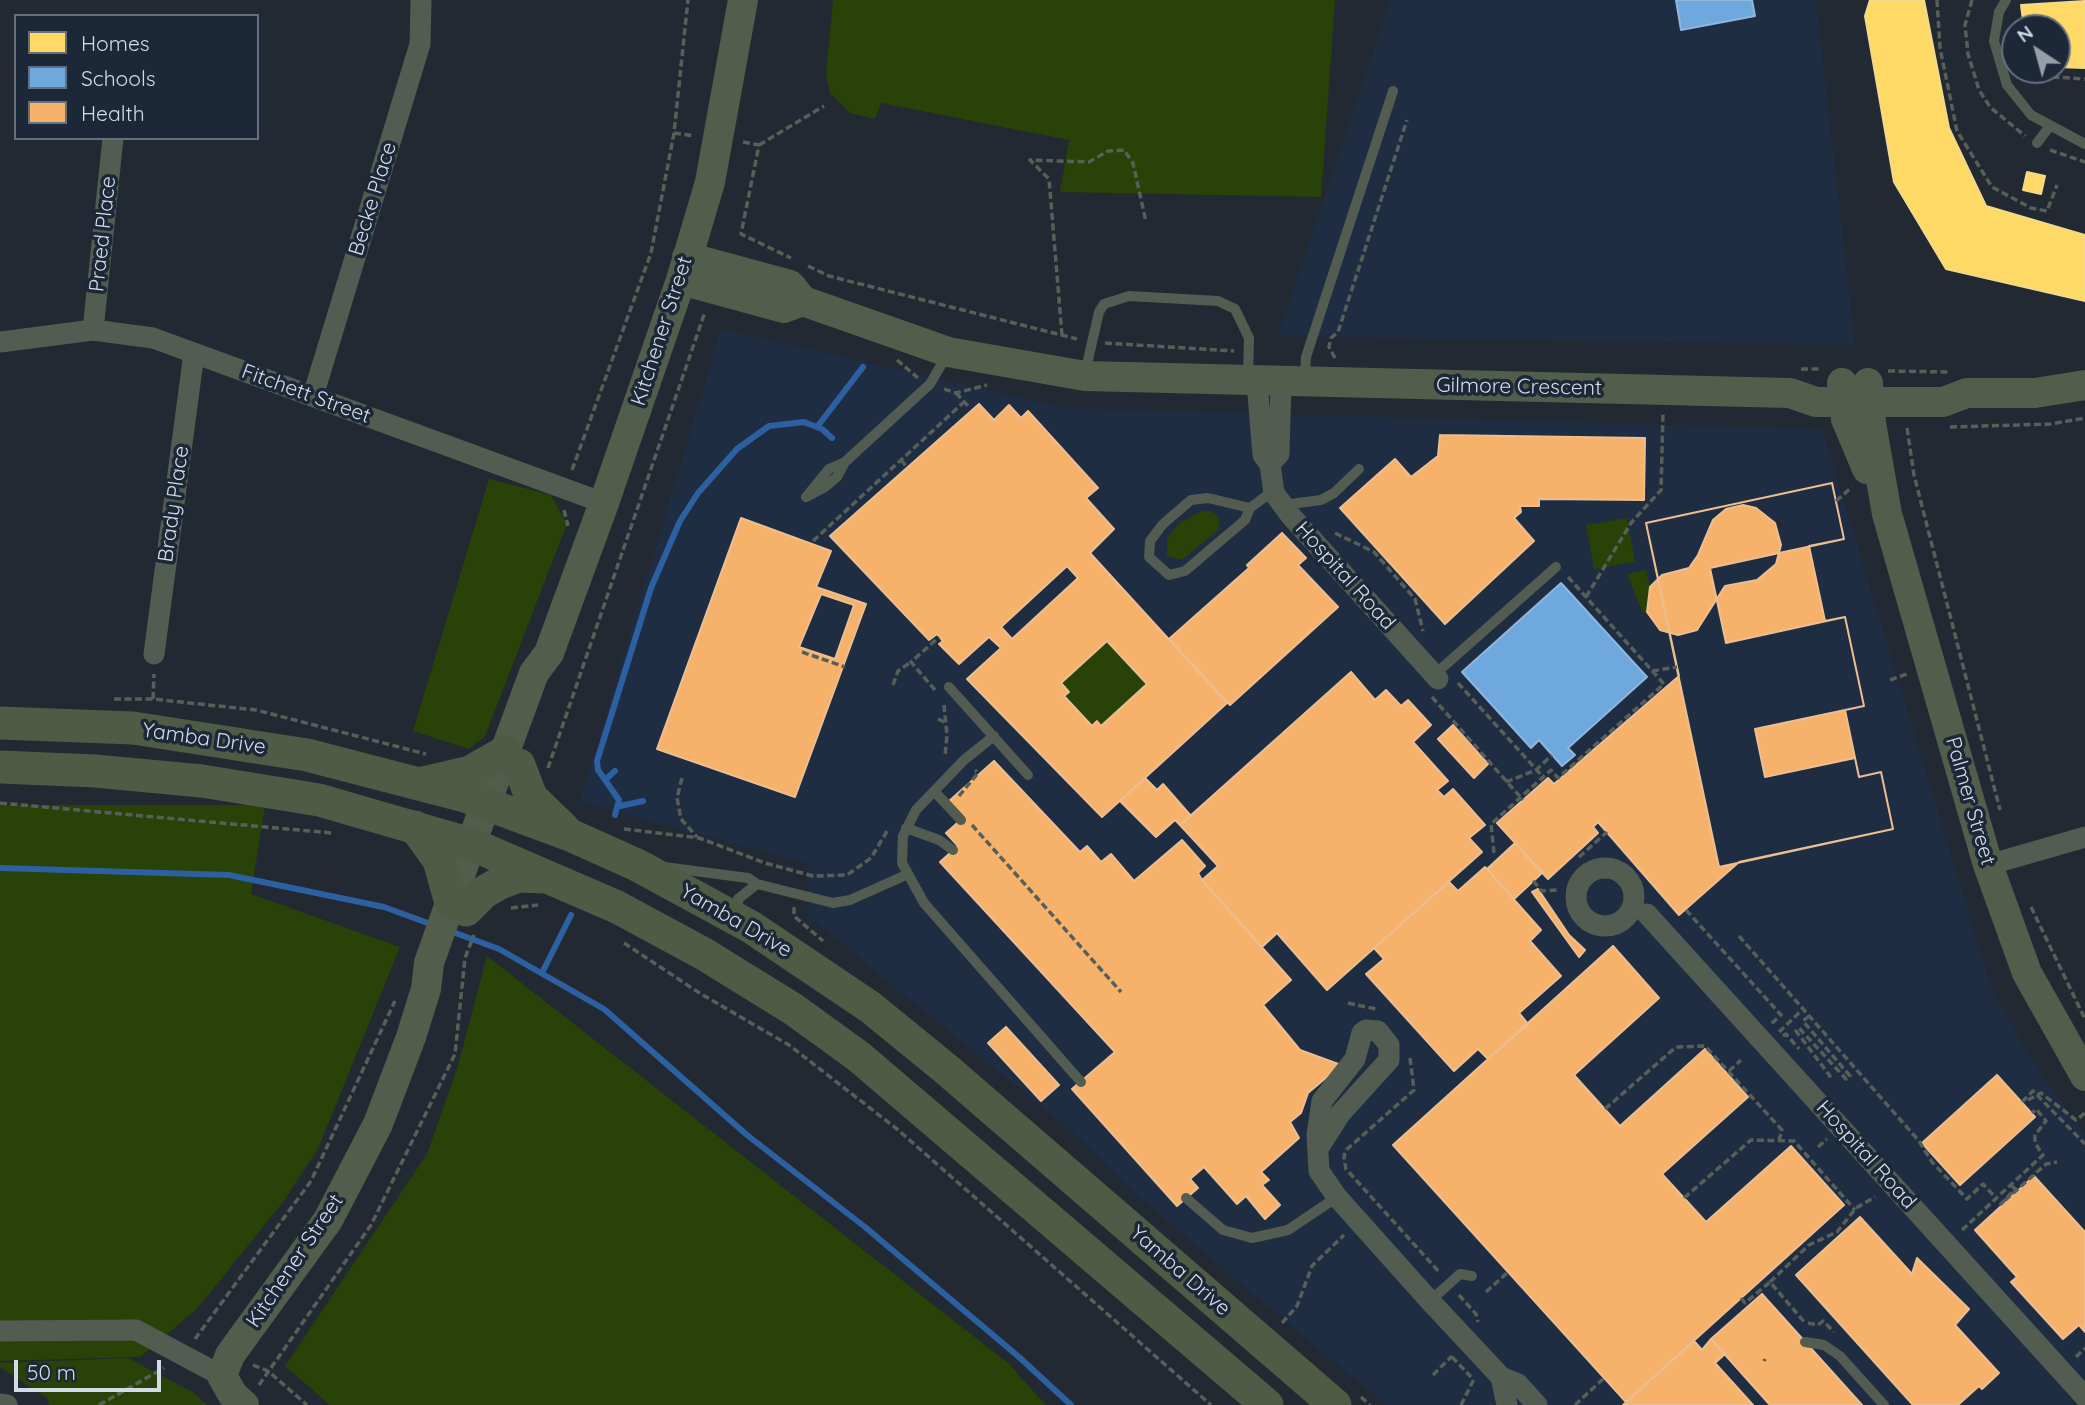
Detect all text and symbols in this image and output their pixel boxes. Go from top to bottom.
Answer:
legend [14,14,259,140]
north arrow [2001,14,2071,84]
text: N [2012,20,2038,47]
text: Homes [81,30,150,56]
text: Schools [81,65,156,91]
text: Health [81,100,145,126]
street label: Becke Place [344,139,402,259]
street label: Praed Place [84,175,122,293]
street label: Kitchener Street [626,253,698,409]
street label: Fitchett Street [238,359,374,429]
street label: Gilmore Crescent [1436,373,1602,401]
street label: Brady Place [153,444,195,564]
street label: Hospital Road [1290,517,1400,635]
street label: Yamba Drive [141,718,267,760]
street label: Palmer Street [1940,734,2000,868]
street label: Yamba Drive [676,879,796,963]
street label: Hospital Road [1811,1096,1921,1214]
street label: Kitchener Street [241,1189,349,1333]
street label: Yamba Drive [1125,1221,1235,1321]
scale bar [18,1346,164,1390]
text: 50 m [27,1359,76,1385]

